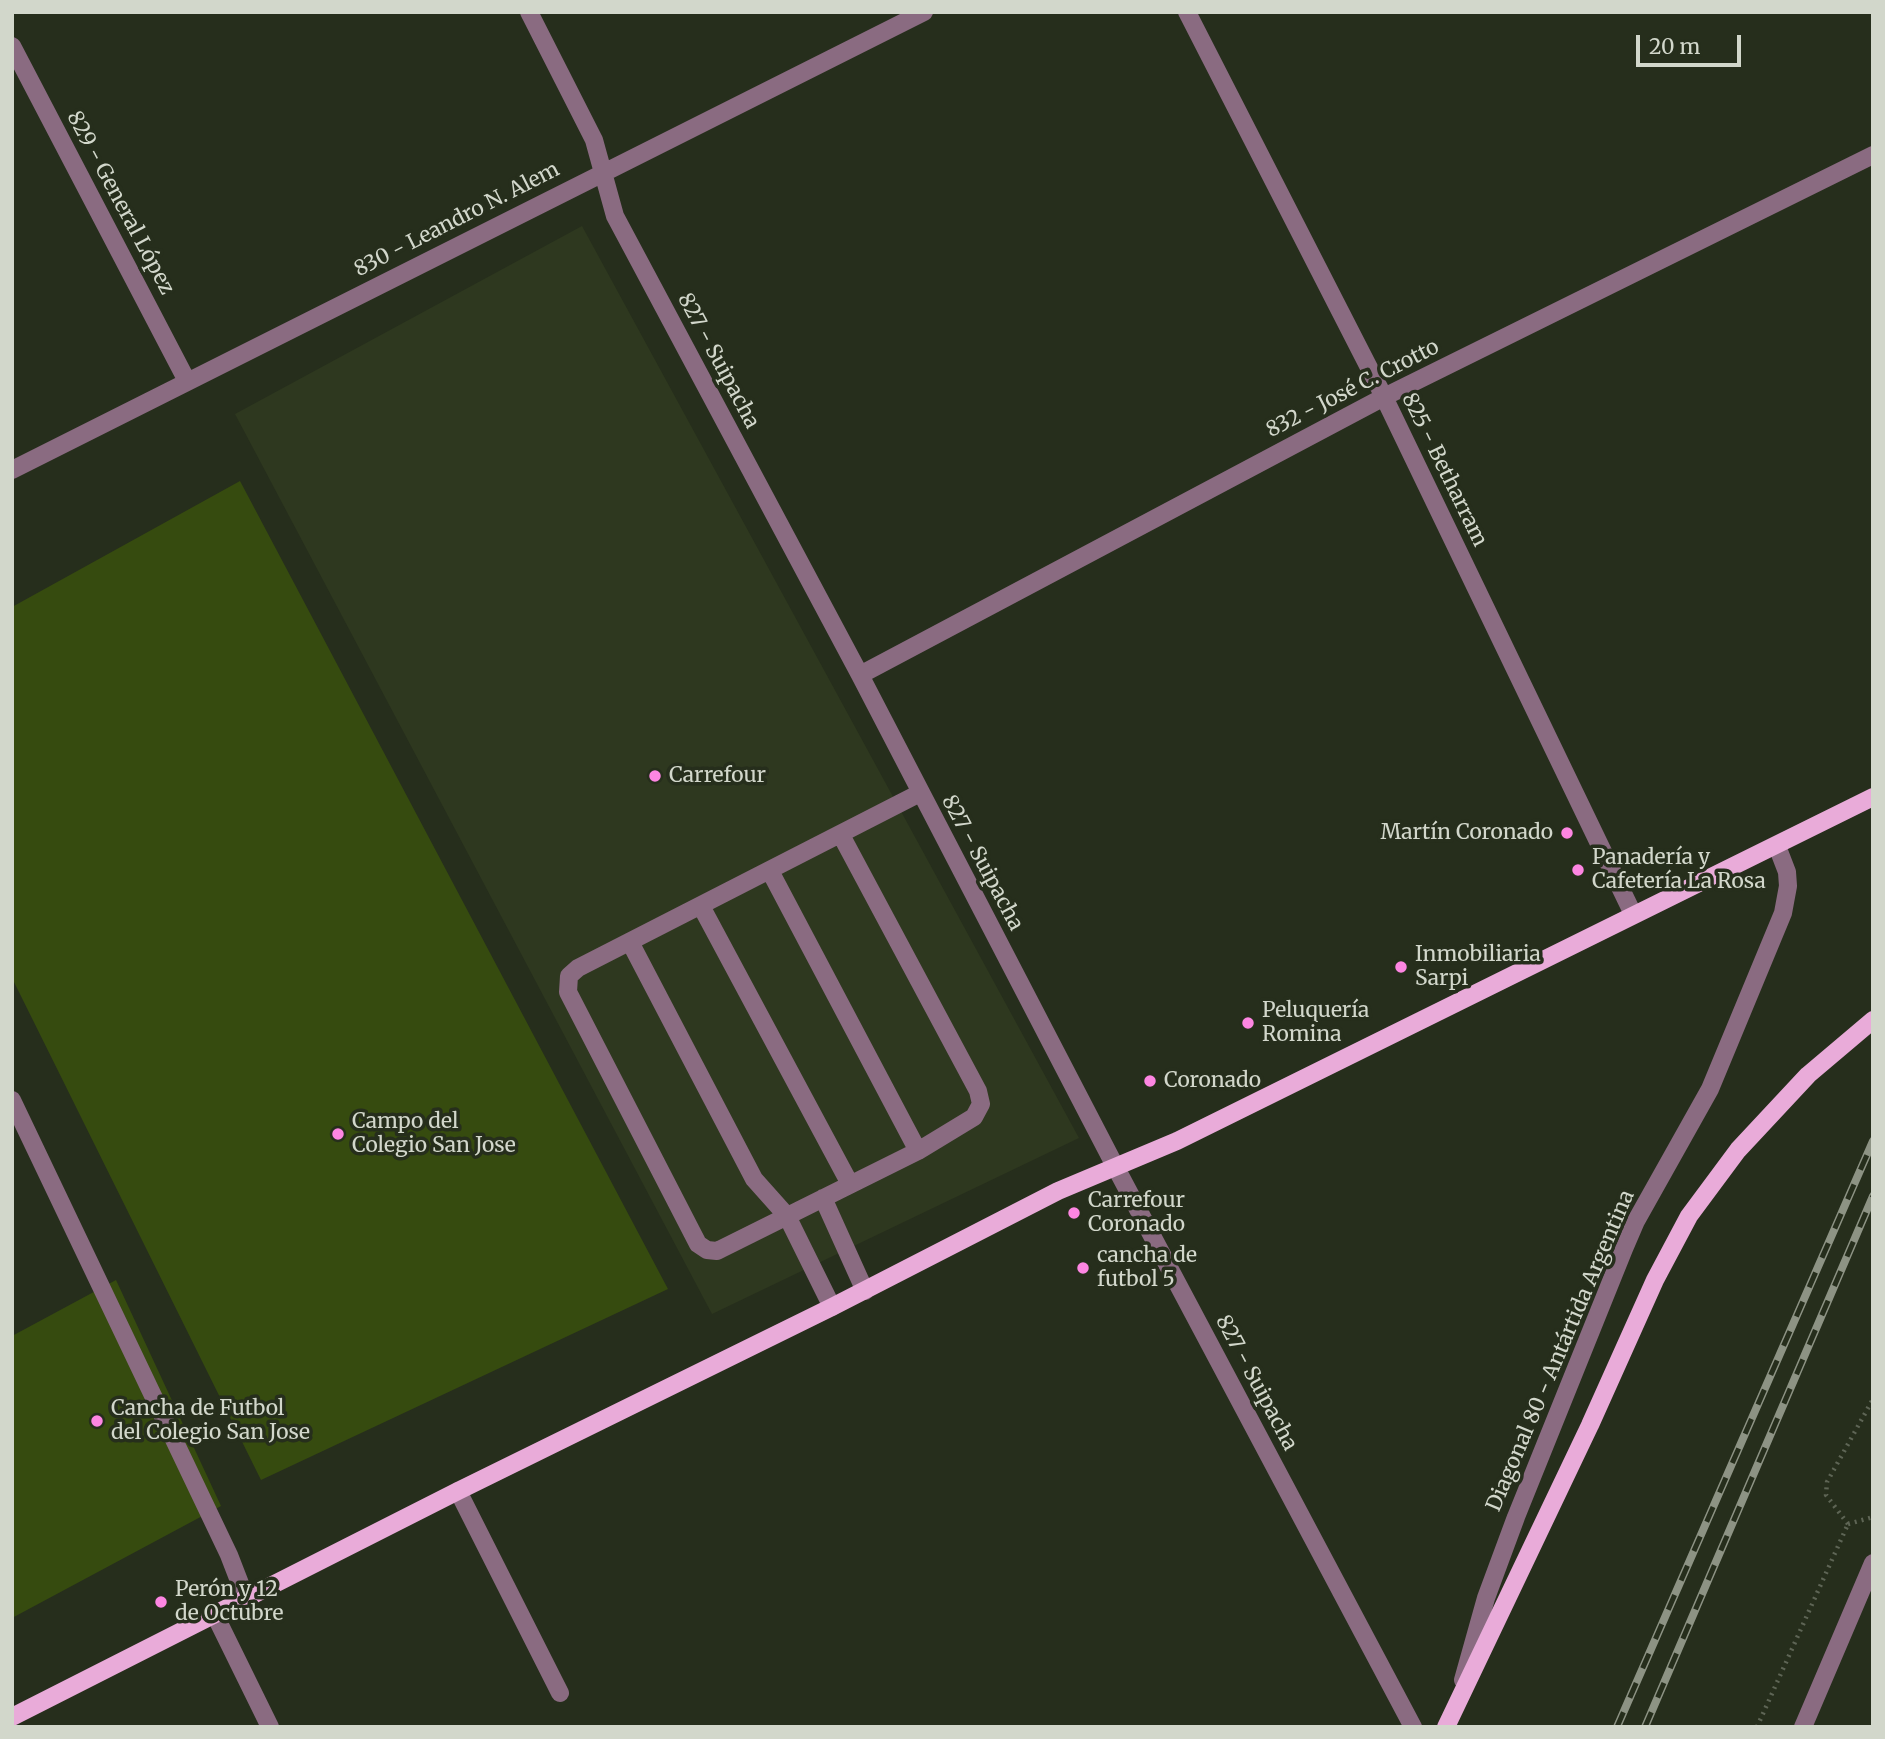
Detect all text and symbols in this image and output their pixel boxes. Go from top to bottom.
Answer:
scale bar [1640,21,1745,65]
text: 20 m [1649,33,1700,60]
street label: 829 - General López [61,107,179,299]
street label: 830 - Leandro N. Alem [350,157,564,283]
street label: 827 - Suipacha [672,289,764,433]
street label: 832 - José C. Crotto [1262,335,1444,443]
street label: 825 - Betharram [1396,389,1492,551]
place label: Carrefour [669,763,766,789]
marker: Carrefour [647,768,663,784]
street label: 827 - Suipacha [936,791,1028,935]
place label: Martín Coronado [1380,820,1553,846]
marker: Martín Coronado [1559,825,1575,841]
place label: Panadería y Cafetería La Rosa [1592,845,1766,895]
marker: Panadería y Cafetería La Rosa [1570,862,1586,878]
place label: Inmobiliaria Sarpi [1415,942,1541,992]
marker: Inmobiliaria Sarpi [1393,959,1409,975]
place label: Peluquería Romina [1262,998,1369,1048]
marker: Peluquería Romina [1240,1015,1256,1031]
place label: Coronado [1164,1068,1261,1094]
marker: Coronado [1142,1073,1158,1089]
place label: Campo del Colegio San Jose [352,1109,516,1159]
marker: Campo del Colegio San Jose [330,1126,346,1142]
street label: Diagonal 80 - Antártida Argentina [1482,1187,1640,1515]
place label: Carrefour Coronado [1088,1188,1185,1238]
marker: Carrefour Coronado [1066,1205,1082,1221]
place label: cancha de futbol 5 [1097,1243,1197,1293]
marker: cancha de futbol 5 [1075,1260,1091,1276]
street label: 827 - Suipacha [1210,1311,1302,1455]
place label: Cancha de Futbol del Colegio San Jose [111,1396,310,1446]
marker: Cancha de Futbol del Colegio San Jose [89,1413,105,1429]
place label: Perón y 12 de Octubre [175,1577,283,1627]
marker: Perón y 12 de Octubre [153,1594,169,1610]

